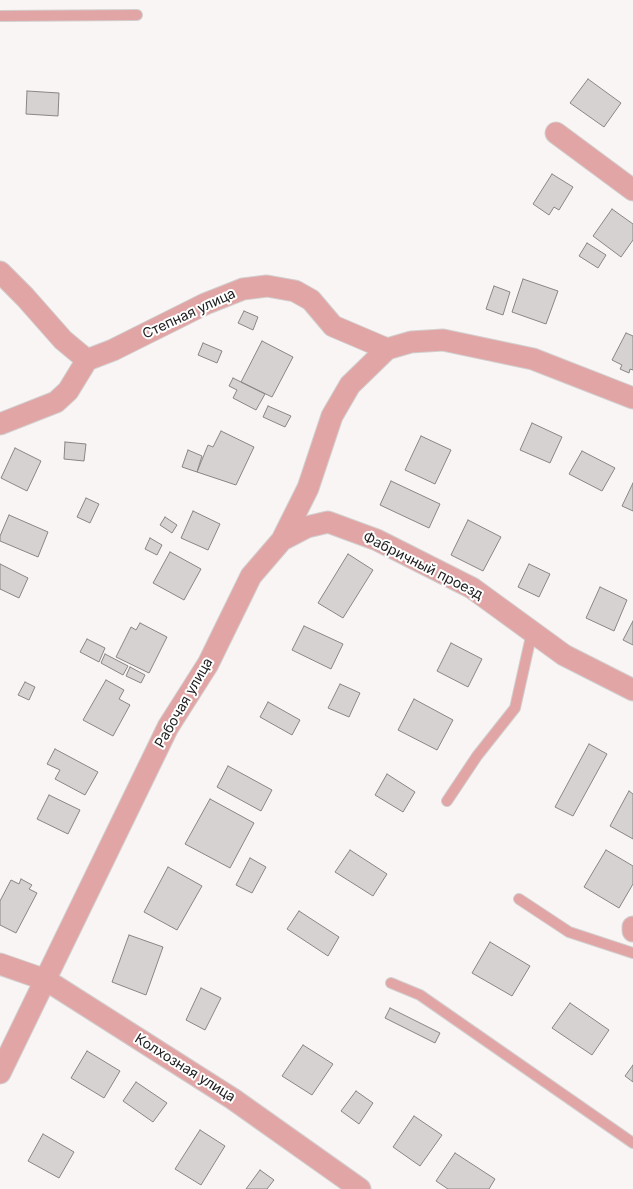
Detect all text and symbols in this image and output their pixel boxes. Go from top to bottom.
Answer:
street label: Степная улица [140,285,238,343]
street label: Фабричный проезд [360,528,486,604]
street label: Рабочая улица [151,655,217,751]
street label: Колхозная улица [132,1030,238,1106]

